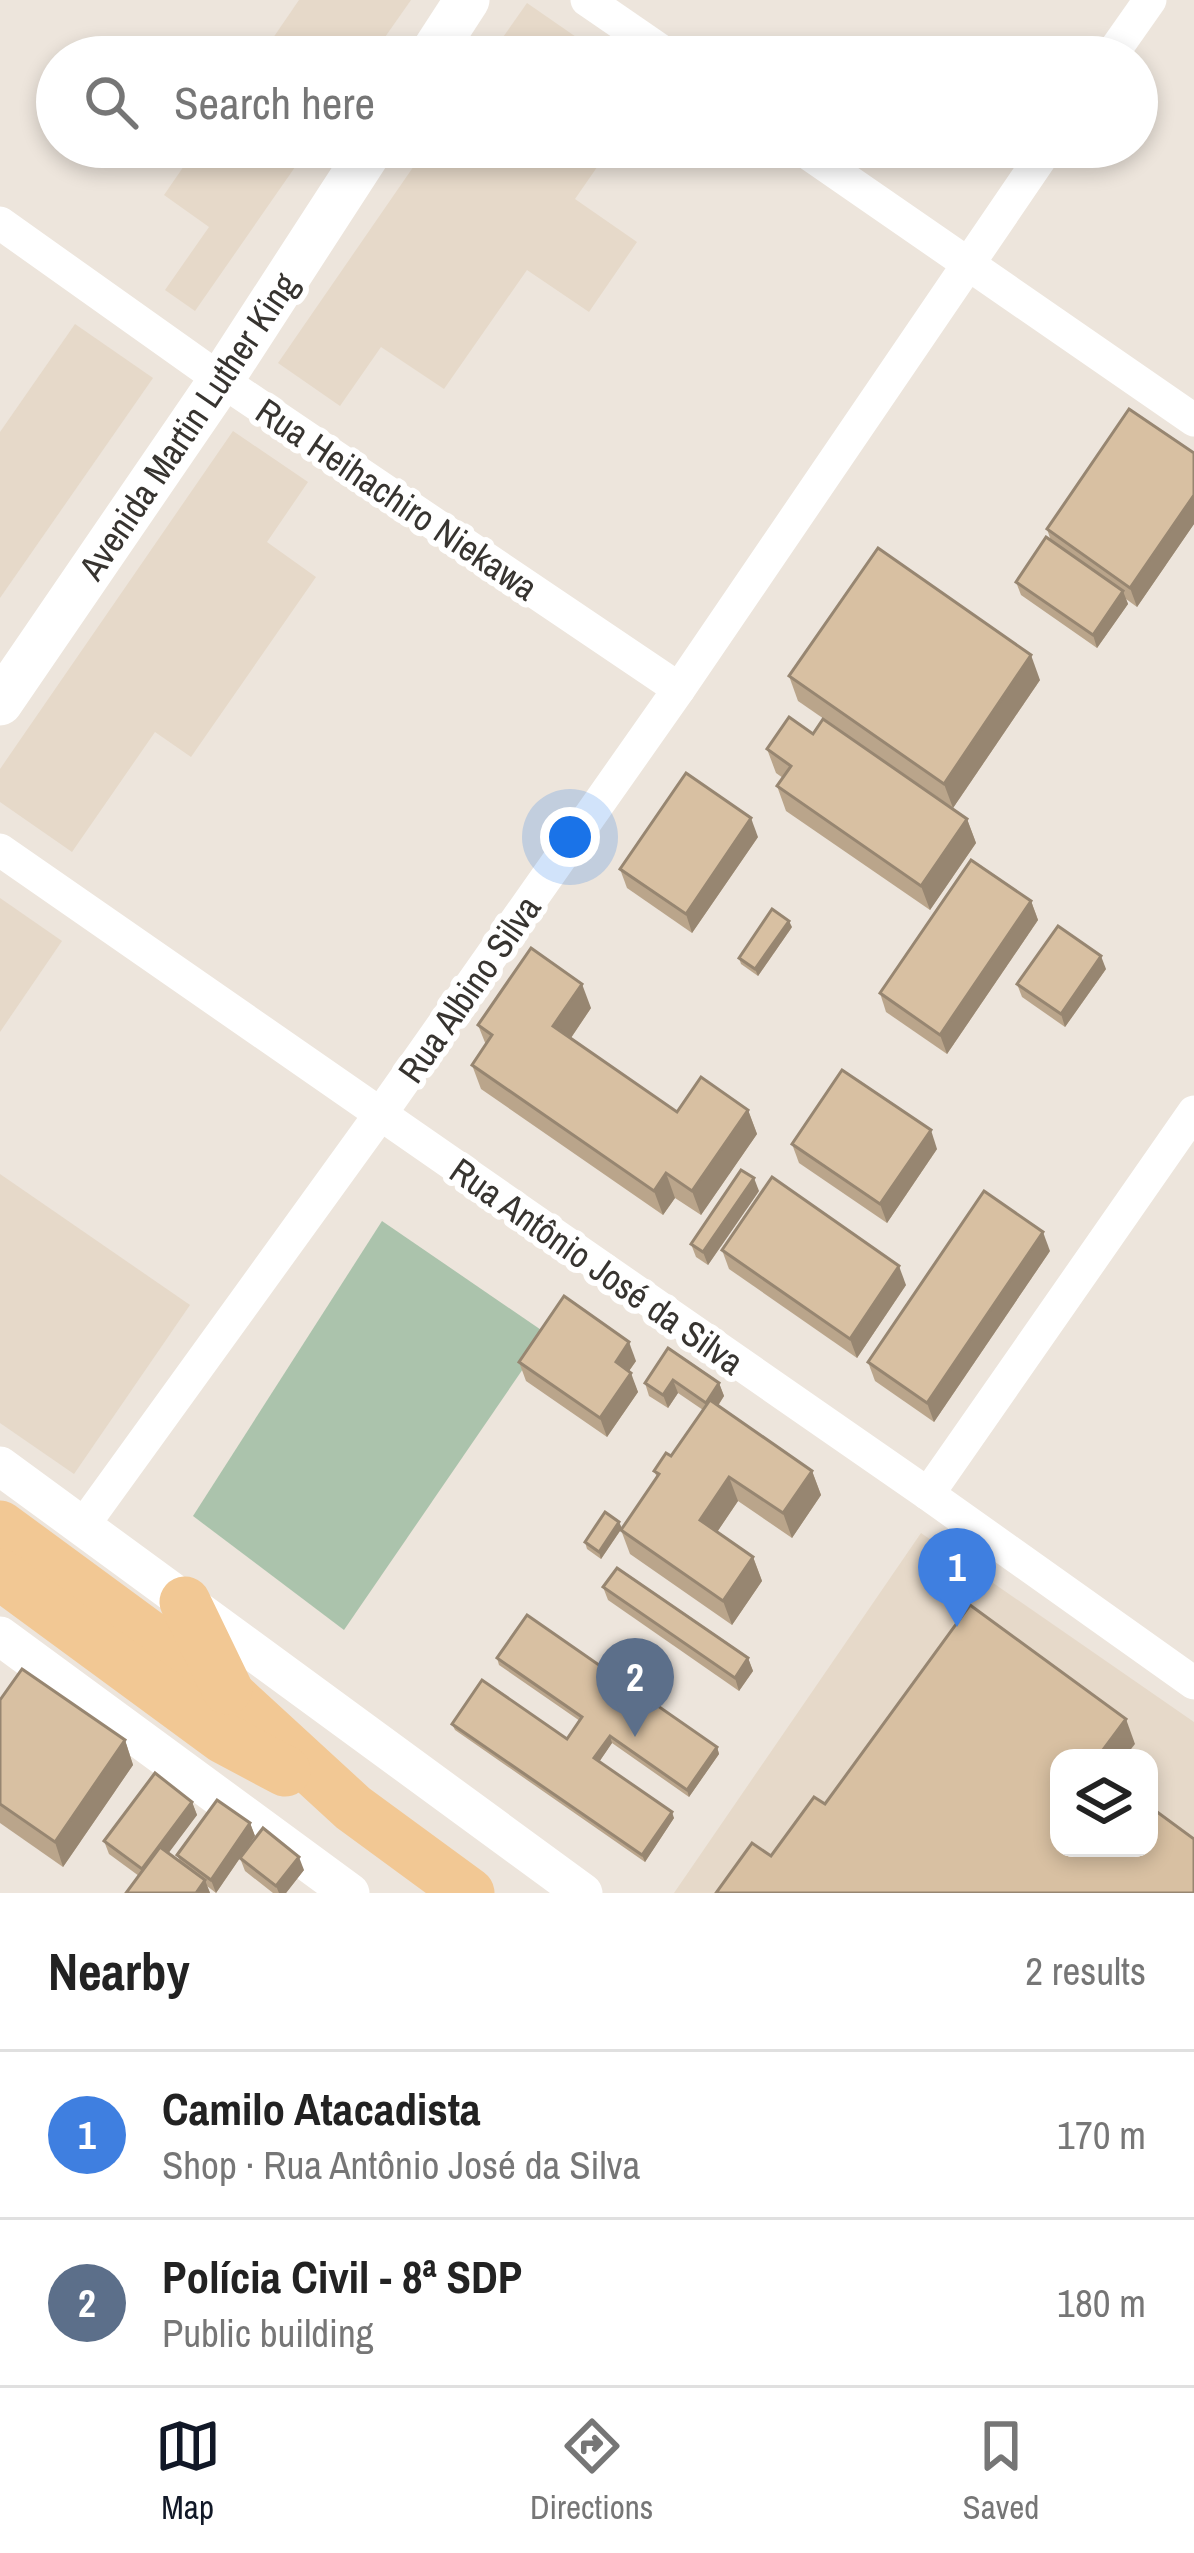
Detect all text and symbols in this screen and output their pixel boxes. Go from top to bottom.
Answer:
search box [36,36,1158,168]
icon: search [78,69,144,135]
text: Search here [174,72,375,133]
street label: Avenida Martin Luther King [67,263,309,590]
street label: Rua Heihachiro Niekawa [247,387,547,611]
your location [540,807,600,867]
street label: Rua Albino Silva [387,886,551,1092]
street label: Rua Antônio José da Silva [441,1147,753,1385]
pin: 1 [918,1528,996,1627]
pin: 2 [596,1638,674,1737]
map controls [1050,1749,1158,1857]
button: layers [1050,1749,1158,1857]
text: Nearby [48,1937,190,2006]
text: 2 results [1025,1945,1146,1997]
text: Camilo Atacadista [162,2078,481,2139]
text: 1 [78,2109,96,2161]
text: 170 m [1057,2109,1146,2161]
text: Shop · Rua Antônio José da Silva [162,2139,640,2191]
text: Polícia Civil - 8ª SDP [162,2246,522,2307]
text: 2 [78,2277,96,2329]
text: 180 m [1057,2277,1146,2329]
text: Public building [162,2307,374,2359]
tab: Map [155,2413,221,2529]
tab: Directions [530,2413,653,2529]
tab: Saved [963,2413,1039,2529]

